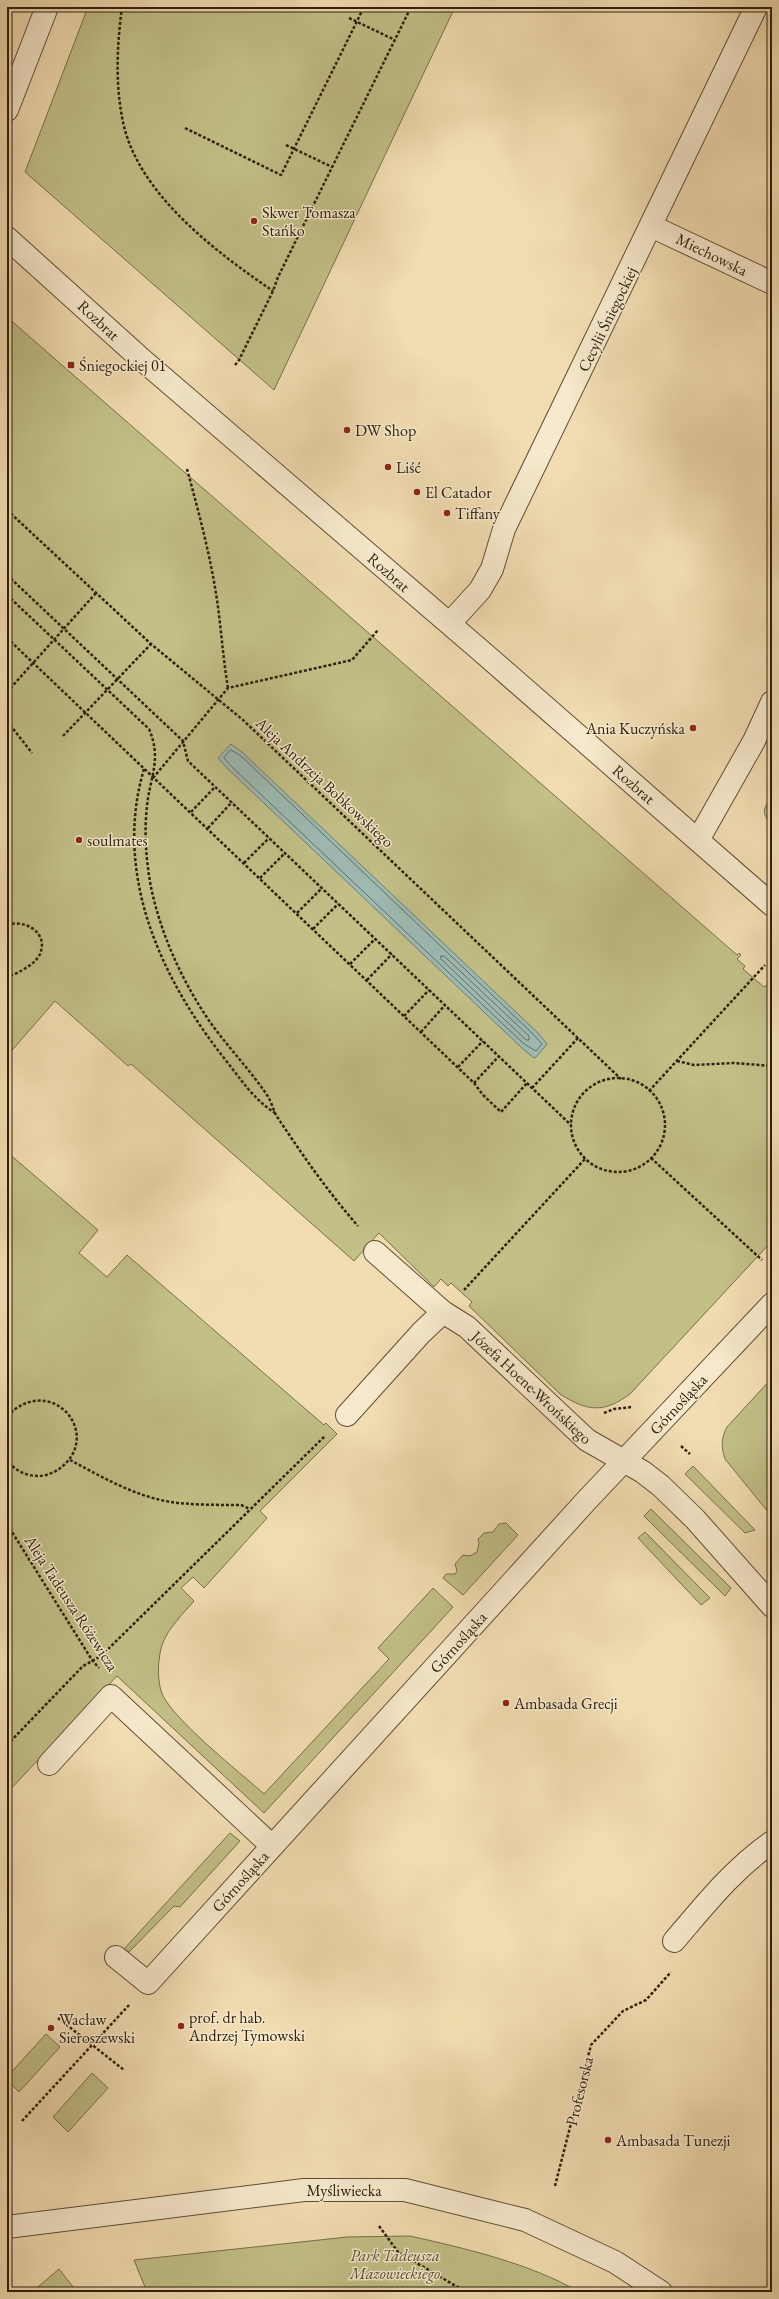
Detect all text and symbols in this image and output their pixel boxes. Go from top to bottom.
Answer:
place label: Skwer Tomasza Stańko [262,202,356,241]
marker: Skwer Tomasza Stańko [249,216,259,226]
street label: Miechowska [673,228,751,281]
street label: Cecylii Śniegockiej [573,263,642,375]
street label: Rozbrat [73,296,124,345]
place label: Śniegockiej 01 [79,355,166,376]
marker: Śniegockiej 01 [66,360,76,370]
place label: DW Shop [355,420,416,441]
marker: DW Shop [342,425,352,435]
place label: Liść [396,457,421,478]
marker: Liść [383,462,393,472]
place label: El Catador [425,482,492,503]
marker: El Catador [412,487,422,497]
place label: Tiffany [455,503,501,524]
marker: Tiffany [442,508,452,518]
street label: Rozbrat [363,548,414,597]
street label: Aleja Andrzeja Bobkowskiego [250,712,398,852]
place label: Ania Kuczyńska [585,718,686,739]
marker: Ania Kuczyńska [688,723,698,733]
street label: Rozbrat [608,760,659,809]
place label: soulmates [87,830,148,851]
marker: soulmates [74,835,84,845]
street label: Józefa Hoene-Wrońskiego [465,1325,596,1449]
street label: Górnośląska [645,1369,712,1439]
street label: Aleja Tadeusza Różewicza [19,1530,124,1676]
street label: Górnośląska [425,1607,492,1678]
place label: Ambasada Grecji [513,1693,618,1714]
marker: Ambasada Grecji [501,1698,511,1708]
street label: Górnośląska [207,1846,274,1917]
place label: prof. dr hab. Andrzej Tymowski [188,2007,305,2046]
place label: Wacław Sieroszewski [59,2009,135,2048]
marker: prof. dr hab. Andrzej Tymowski [176,2021,186,2031]
marker: Wacław Sieroszewski [46,2023,56,2033]
street label: Profesorska [561,2054,598,2128]
place label: Ambasada Tunezji [615,2130,731,2151]
marker: Ambasada Tunezji [603,2135,613,2145]
street label: Myśliwiecka [306,2180,382,2201]
park label: Park Tadeusza Mazowieckiego [349,2245,440,2284]

